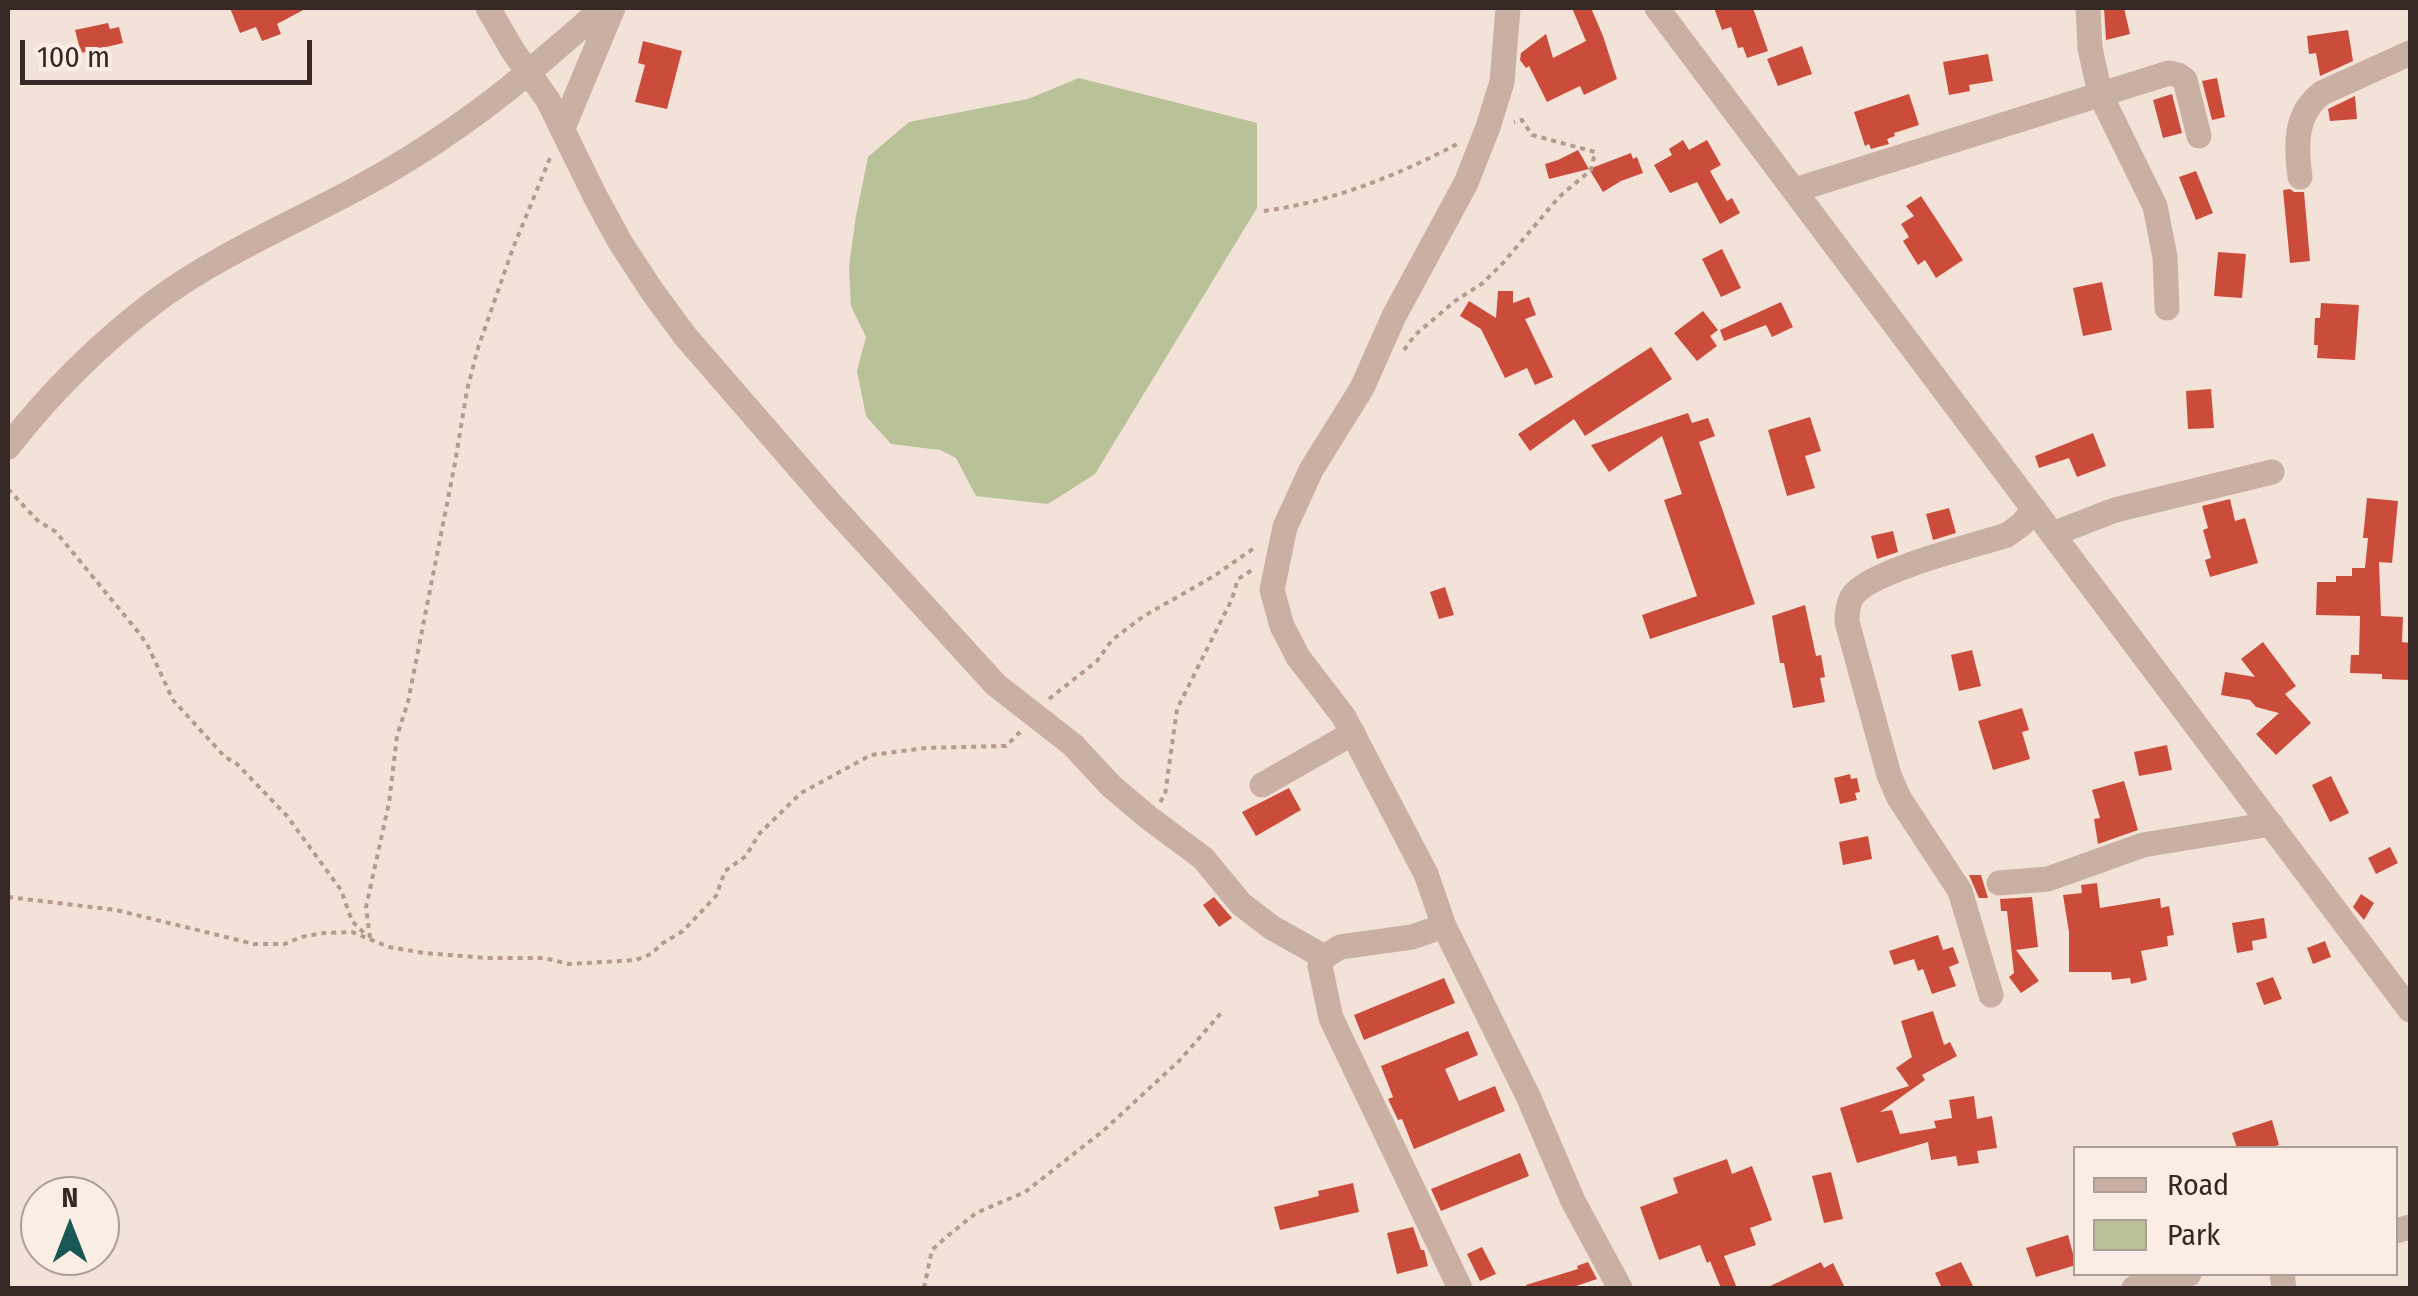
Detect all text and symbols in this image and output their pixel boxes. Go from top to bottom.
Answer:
scale bar [25,20,318,82]
text: 100 m [37,39,110,75]
legend [2073,1146,2398,1276]
text: Road [2167,1167,2229,1203]
north arrow [20,1176,120,1276]
text: N [62,1181,78,1214]
text: Park [2167,1217,2220,1253]

